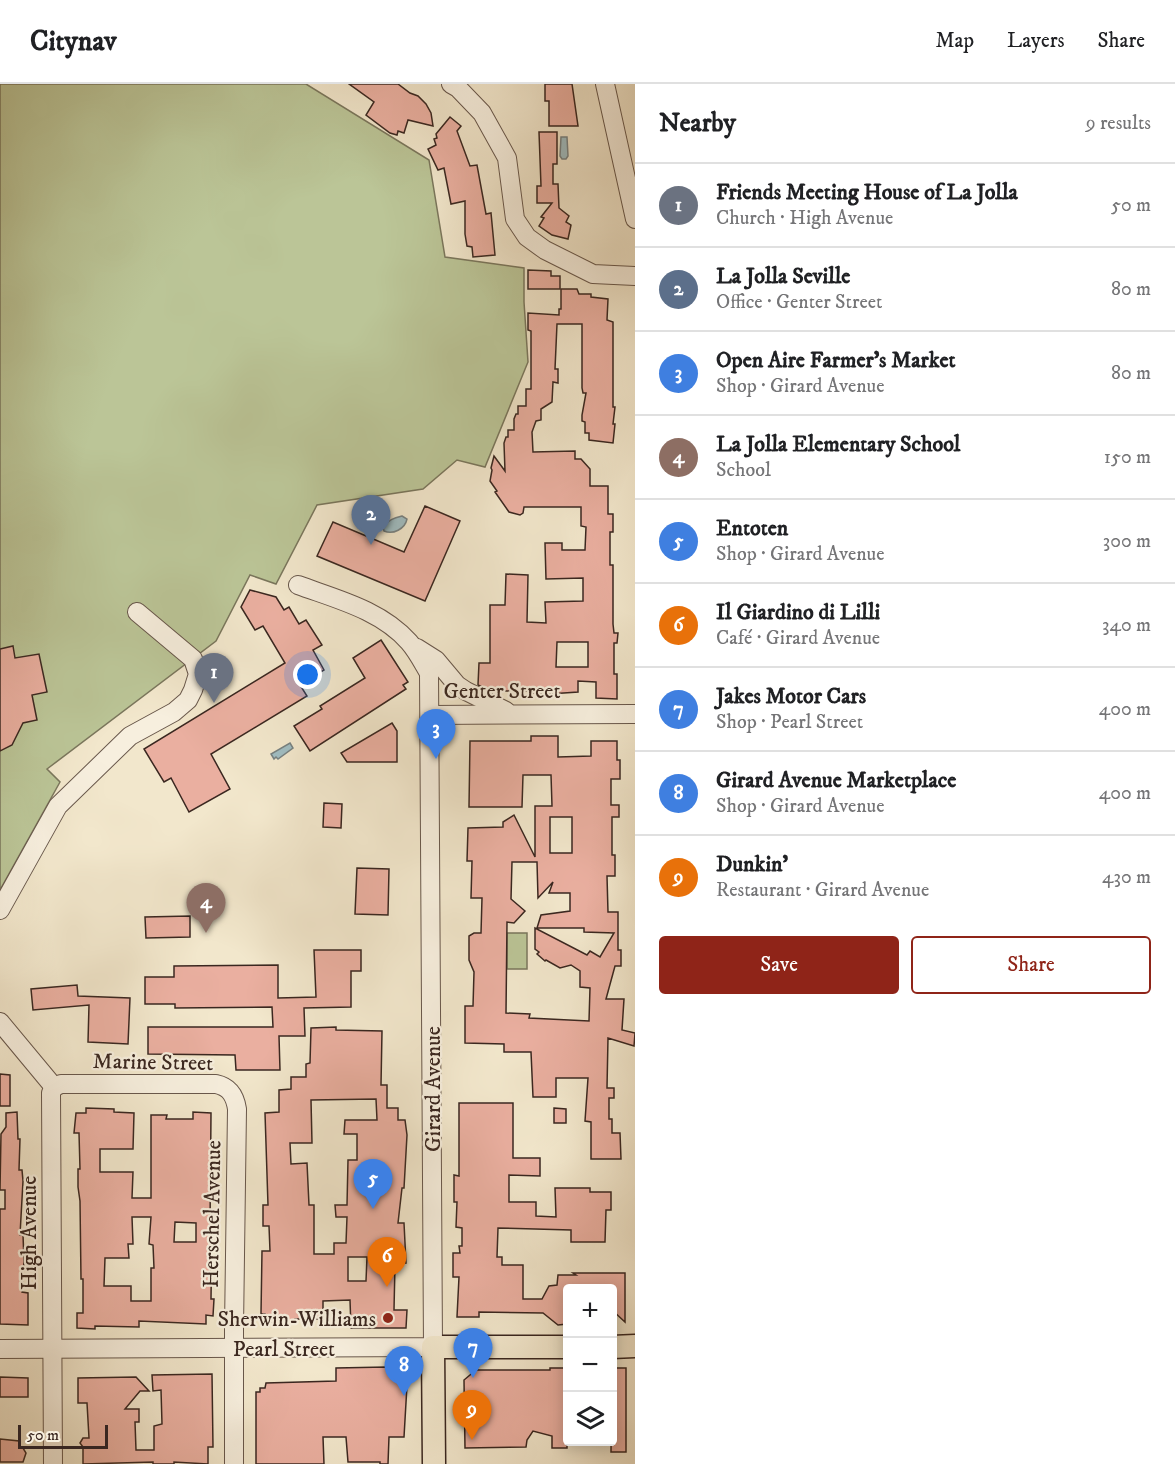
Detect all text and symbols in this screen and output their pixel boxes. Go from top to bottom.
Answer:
text: Citynav [30,24,117,59]
text: Map [935,28,974,54]
text: Layers [1007,28,1065,54]
text: Share [1098,28,1145,54]
text: Nearby [659,107,736,140]
text: 9 results [1086,111,1151,136]
text: Friends Meeting House of La Jolla [716,179,1018,206]
text: 1 [675,193,682,218]
text: 50 m [1111,193,1151,218]
text: Church · High Avenue [716,206,893,231]
text: La Jolla Seville [716,263,850,290]
text: 2 [674,277,683,302]
text: 80 m [1111,277,1151,302]
text: Office · Genter Street [716,290,882,315]
text: Open Aire Farmer’s Market [716,347,956,374]
text: 3 [675,361,682,386]
text: 80 m [1111,361,1151,386]
text: Shop · Girard Avenue [716,374,884,399]
text: La Jolla Elementary School [716,431,960,458]
text: 4 [673,445,684,470]
text: 150 m [1104,445,1151,470]
text: School [716,458,771,483]
pin: 2 [352,496,391,545]
text: Entoten [716,515,788,542]
text: 5 [674,529,683,554]
text: 300 m [1103,529,1151,554]
text: Shop · Girard Avenue [716,542,884,567]
text: Il Giardino di Lilli [716,599,880,626]
text: 6 [673,613,684,638]
text: 340 m [1102,613,1151,638]
text: Café · Girard Avenue [716,626,880,651]
pin: 1 [194,654,234,703]
your location [293,660,322,689]
street label: Genter Street [444,678,560,705]
text: Jakes Motor Cars [716,683,866,710]
text: 7 [673,697,684,722]
text: 400 m [1099,697,1151,722]
pin: 3 [416,710,456,759]
text: Shop · Pearl Street [716,710,863,735]
text: Girard Avenue Marketplace [716,767,956,794]
text: 8 [673,781,684,806]
text: 400 m [1099,781,1151,806]
text: Shop · Girard Avenue [716,794,884,819]
text: Dunkin' [716,851,788,878]
text: 9 [674,865,683,890]
text: 430 m [1102,865,1151,890]
text: Restaurant · Girard Avenue [716,878,929,903]
pin: 4 [186,884,226,933]
button: Save [659,936,899,994]
button: Share [911,936,1151,994]
street label: Girard Avenue [420,1026,447,1152]
street label: Marine Street [92,1048,213,1077]
street label: Herschel Avenue [198,1140,227,1288]
pin: 5 [354,1160,392,1209]
street label: High Avenue [16,1176,43,1290]
pin: 6 [368,1238,406,1287]
map controls [563,1284,617,1446]
button: + [563,1284,617,1338]
place label: Sherwin-Williams [217,1306,376,1333]
marker: Sherwin-Williams [381,1311,395,1325]
pin: 7 [454,1328,492,1378]
street label: Pearl Street [233,1336,335,1363]
button: − [563,1338,617,1392]
pin: 8 [384,1346,424,1396]
pin: 9 [452,1390,492,1440]
button: layers [563,1392,617,1446]
scale bar [18,1422,108,1450]
text: 50 m [27,1425,59,1445]

